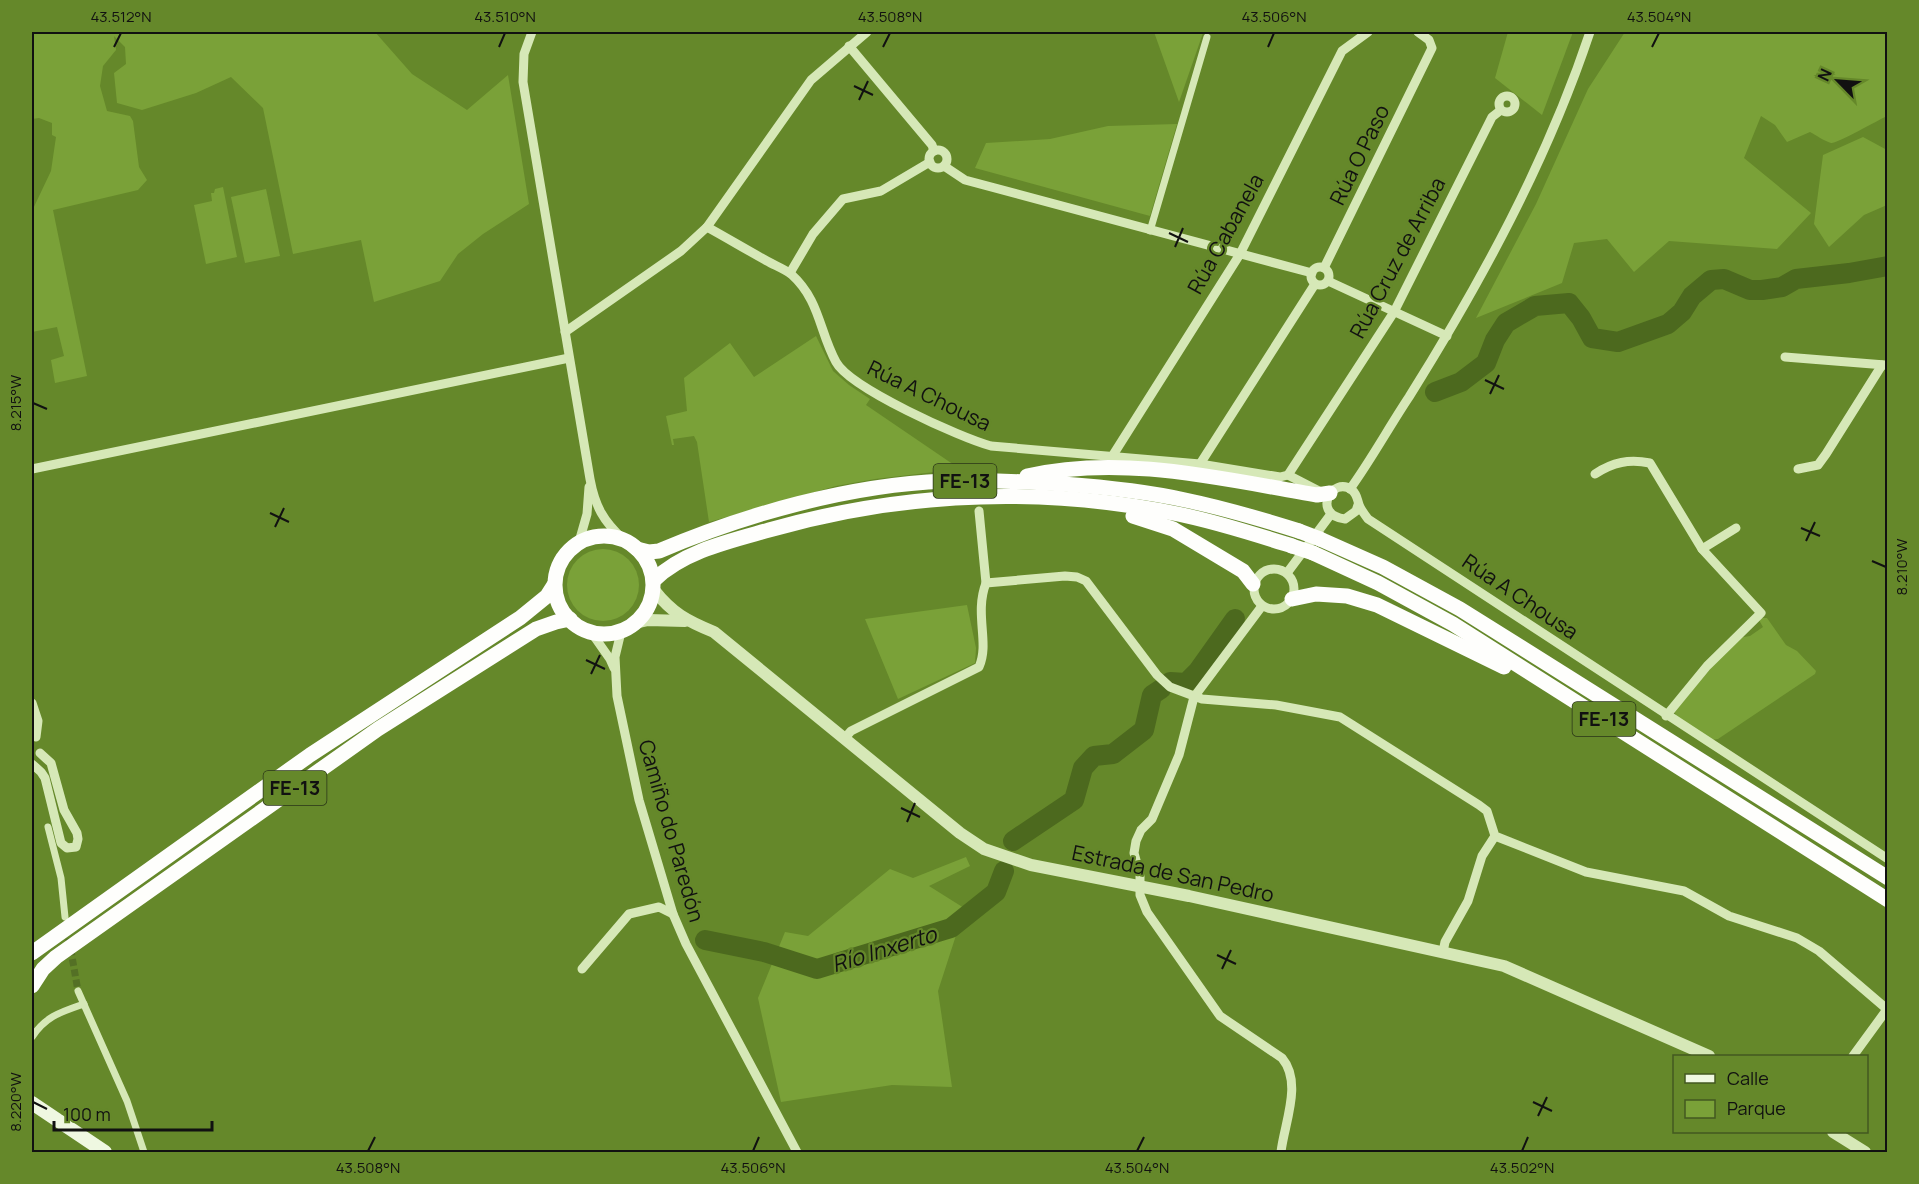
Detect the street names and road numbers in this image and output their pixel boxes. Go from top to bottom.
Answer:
street label: Rúa O Paso [1323,100,1395,209]
street label: Rúa Cabanela [1180,168,1270,299]
street label: Rúa Cruz de Arriba [1343,172,1451,343]
street label: Rúa A Chousa [863,353,996,437]
road number: FE-13 [934,464,996,498]
street label: Rúa A Chousa [1457,547,1584,645]
road number: FE-13 [1572,702,1636,736]
street label: Camiño do Paredón [633,736,711,925]
road number: FE-13 [264,771,326,805]
street label: Estrada de San Pedro [1070,838,1277,908]

